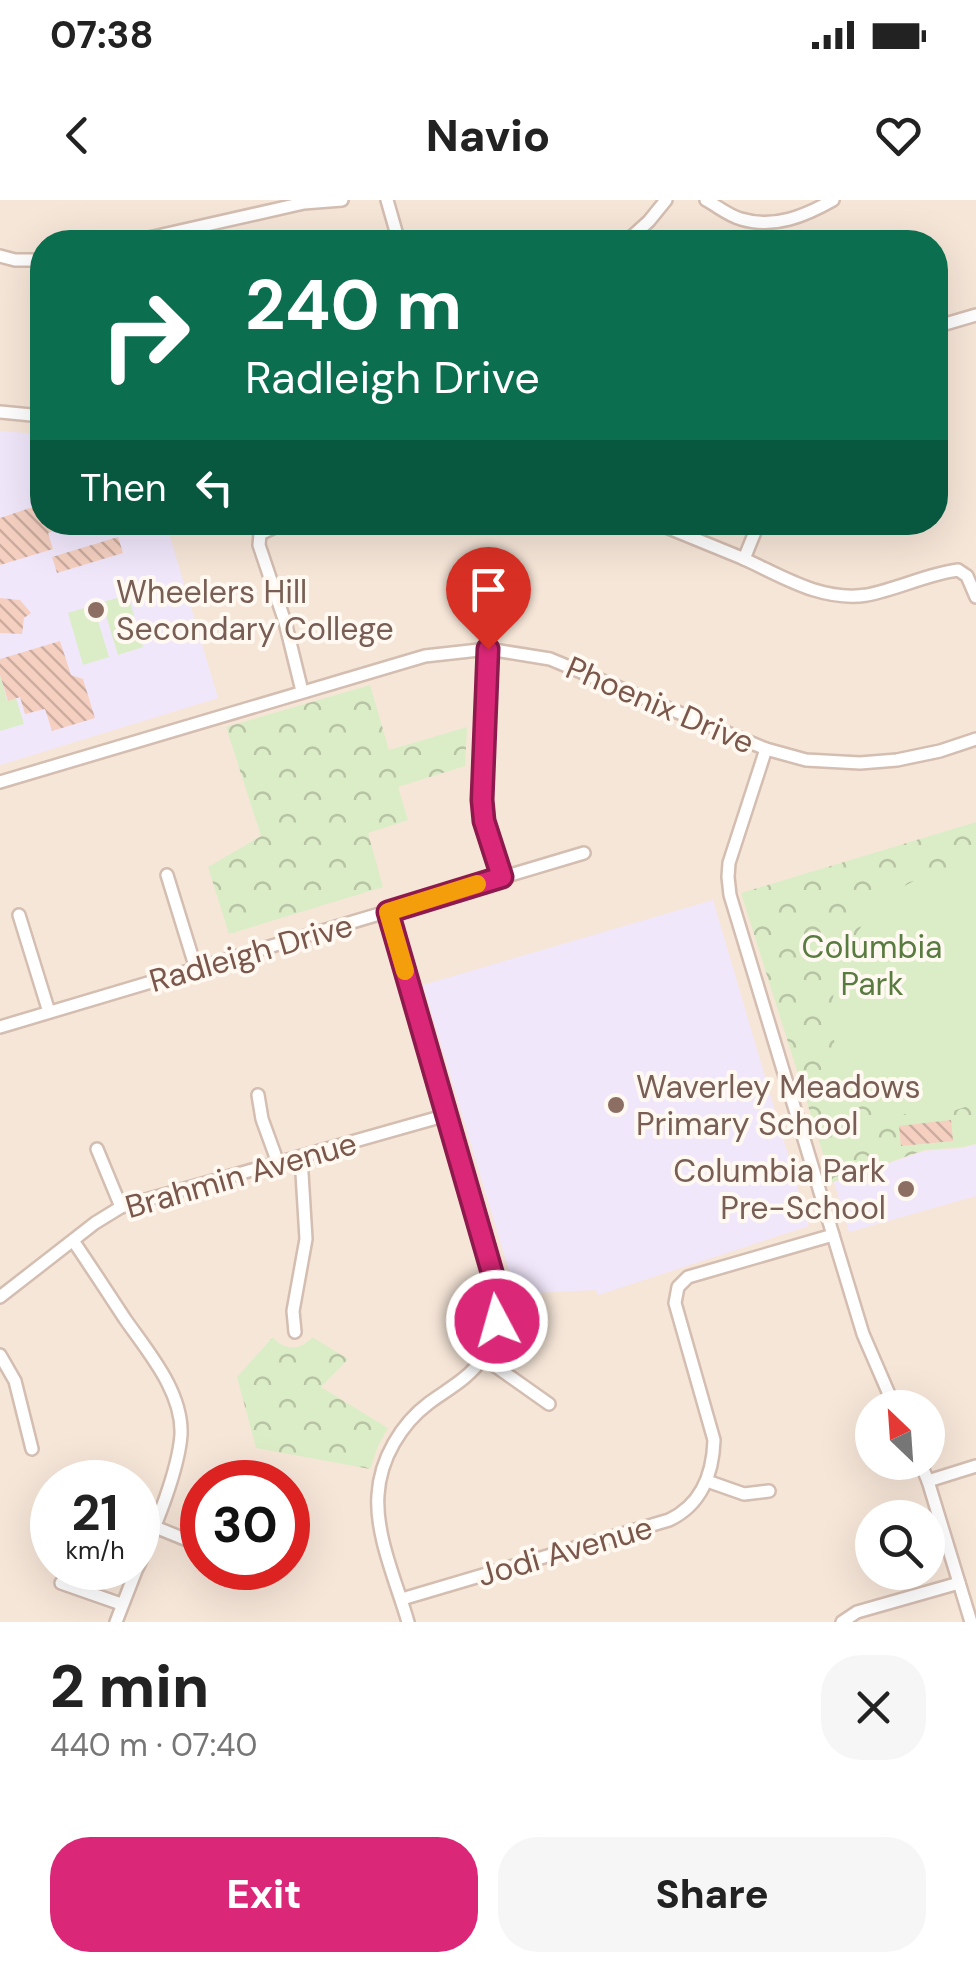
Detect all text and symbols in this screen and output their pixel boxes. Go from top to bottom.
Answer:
text: 07:38 [50,10,154,60]
text: Navio [426,106,550,165]
icon: back [50,108,105,163]
icon: heart [871,108,926,163]
text: 240 m [245,260,462,351]
icon: right [80,270,210,400]
text: Radleigh Drive [245,348,540,407]
icon: left [187,460,242,515]
text: Then [80,463,167,513]
pin [446,547,531,650]
icon: arrive [461,562,516,617]
place label: Wheelers Hill Secondary College [116,571,394,650]
marker: Wheelers Hill Secondary College [85,599,107,621]
street label: Phoenix Drive [560,647,760,763]
street label: Radleigh Drive [144,904,358,1002]
park label: Columbia Park [801,926,943,1005]
place label: Waverley Meadows Primary School [636,1066,921,1145]
marker: Waverley Meadows Primary School [605,1094,627,1116]
street label: Brahmin Avenue [120,1122,362,1228]
place label: Columbia Park Pre-School [673,1150,886,1229]
marker: Columbia Park Pre-School [895,1178,917,1200]
position arrow [445,1269,549,1373]
north arrow [855,1390,945,1480]
map controls [855,1390,945,1590]
speed limit sign: 30 [180,1460,310,1590]
text: 21 [71,1480,119,1546]
button: search [855,1500,945,1590]
street label: Jodi Avenue [473,1506,657,1596]
text: km/h [65,1534,125,1567]
text: 2 min [50,1647,209,1726]
button: close [821,1655,926,1760]
text: 440 m · 07:40 [50,1724,257,1766]
button: Exit [50,1837,478,1952]
button: Share [498,1837,926,1952]

